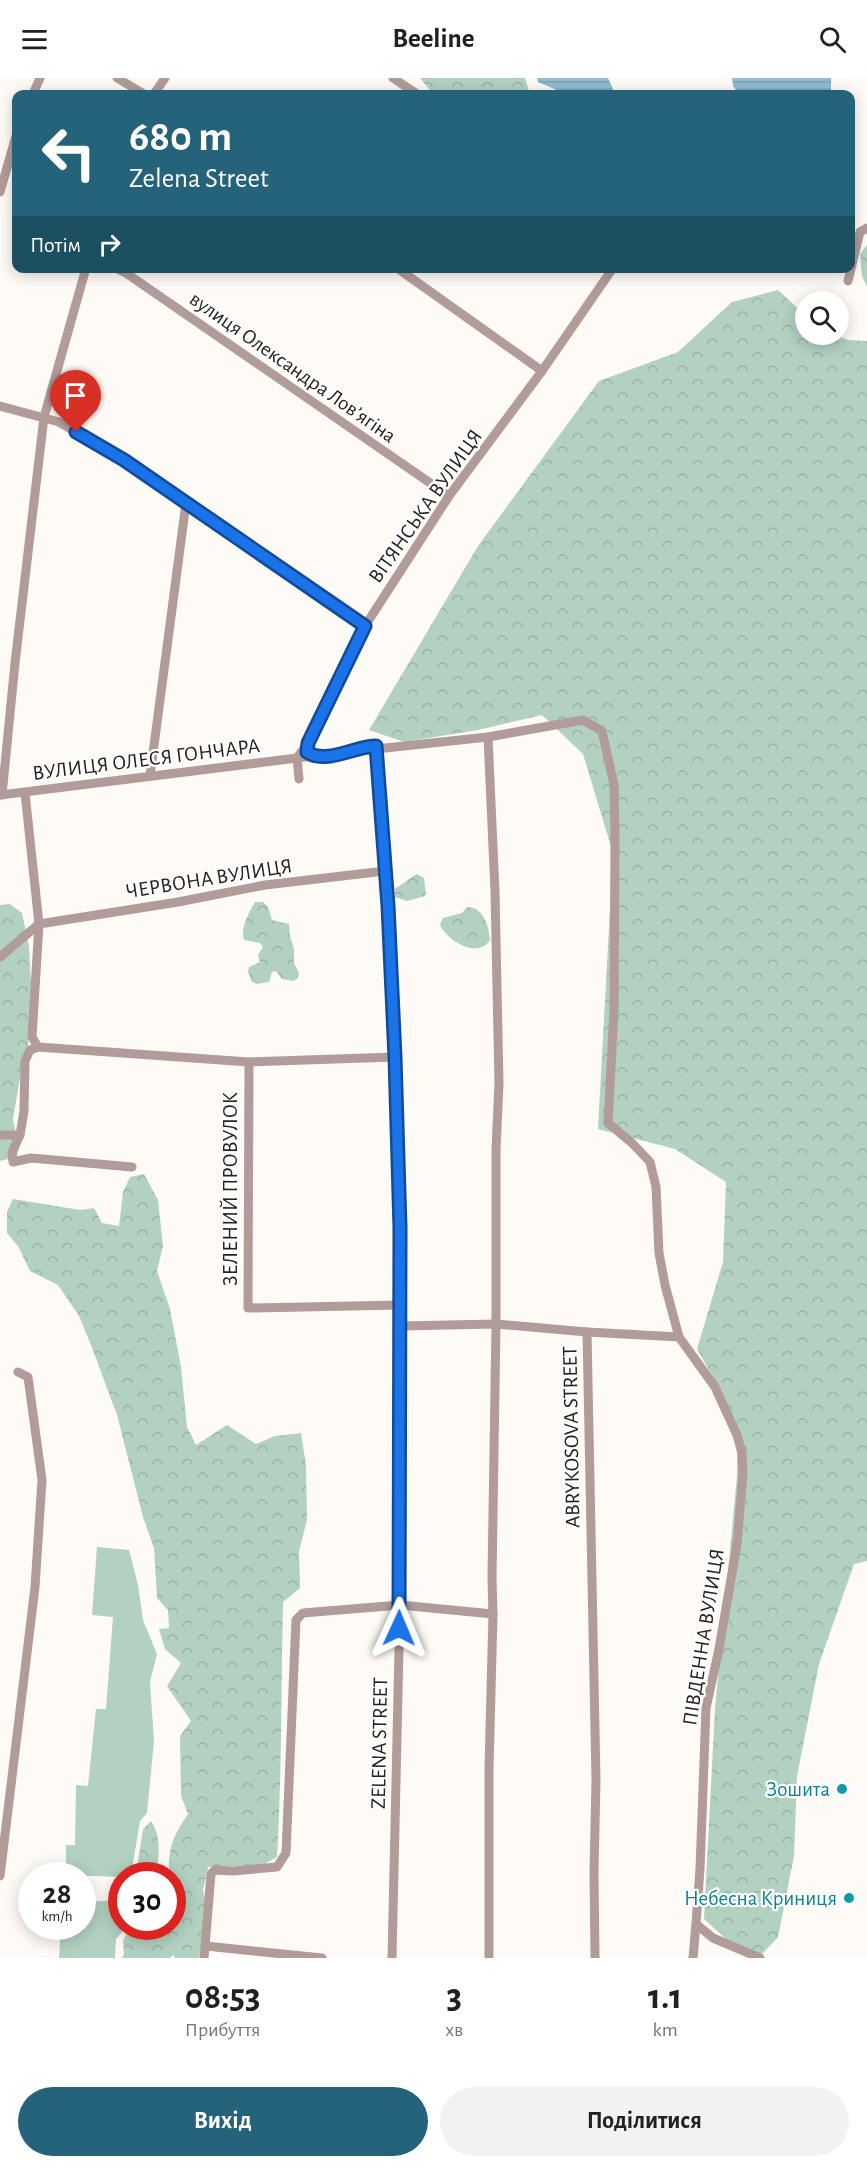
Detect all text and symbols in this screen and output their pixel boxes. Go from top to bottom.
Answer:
icon: menu [18,23,51,56]
icon: search [816,23,849,56]
text: Beeline [392,25,475,52]
icon: left [30,114,108,192]
text: 680 m [129,116,232,158]
text: Zelena Street [129,165,269,192]
icon: right [93,228,126,261]
text: Потім [30,234,81,256]
street label: вулиця Олександра Ловʼягіна [186,288,400,447]
map controls [795,291,849,345]
button: search [795,291,849,345]
pin [50,370,101,432]
icon: arrive [59,379,92,412]
street label: ВІТЯНСЬКА ВУЛИЦЯ [365,426,486,587]
street label: ВУЛИЦЯ ОЛЕСЯ ГОНЧАРА [31,735,261,784]
street label: ЧЕРВОНА ВУЛИЦЯ [124,855,294,902]
street label: ЗЕЛЕНИЙ ПРОВУЛОК [219,1092,241,1286]
street label: ABRYKOSOVA STREET [559,1346,584,1528]
street label: ПІВДЕННА ВУЛИЦЯ [679,1547,728,1727]
position arrow [367,1596,431,1660]
street label: ZELENA STREET [368,1677,391,1809]
place label: Зошита [767,1779,830,1800]
marker: Зошита [835,1782,849,1796]
speed limit sign: 30 [108,1862,186,1940]
text: 28 [43,1879,71,1909]
place label: Небесна Криниця [684,1888,837,1909]
marker: Небесна Криниця [842,1891,856,1905]
text: km/h [42,1909,72,1924]
text: 08:53 [185,1979,261,2015]
text: 3 [447,1979,462,2015]
text: 1.1 [648,1979,682,2015]
text: Прибуття [185,2020,260,2040]
text: хв [445,2020,463,2040]
text: km [653,2020,678,2040]
button: Вихід [18,2087,428,2156]
button: Поділитися [440,2087,849,2156]

